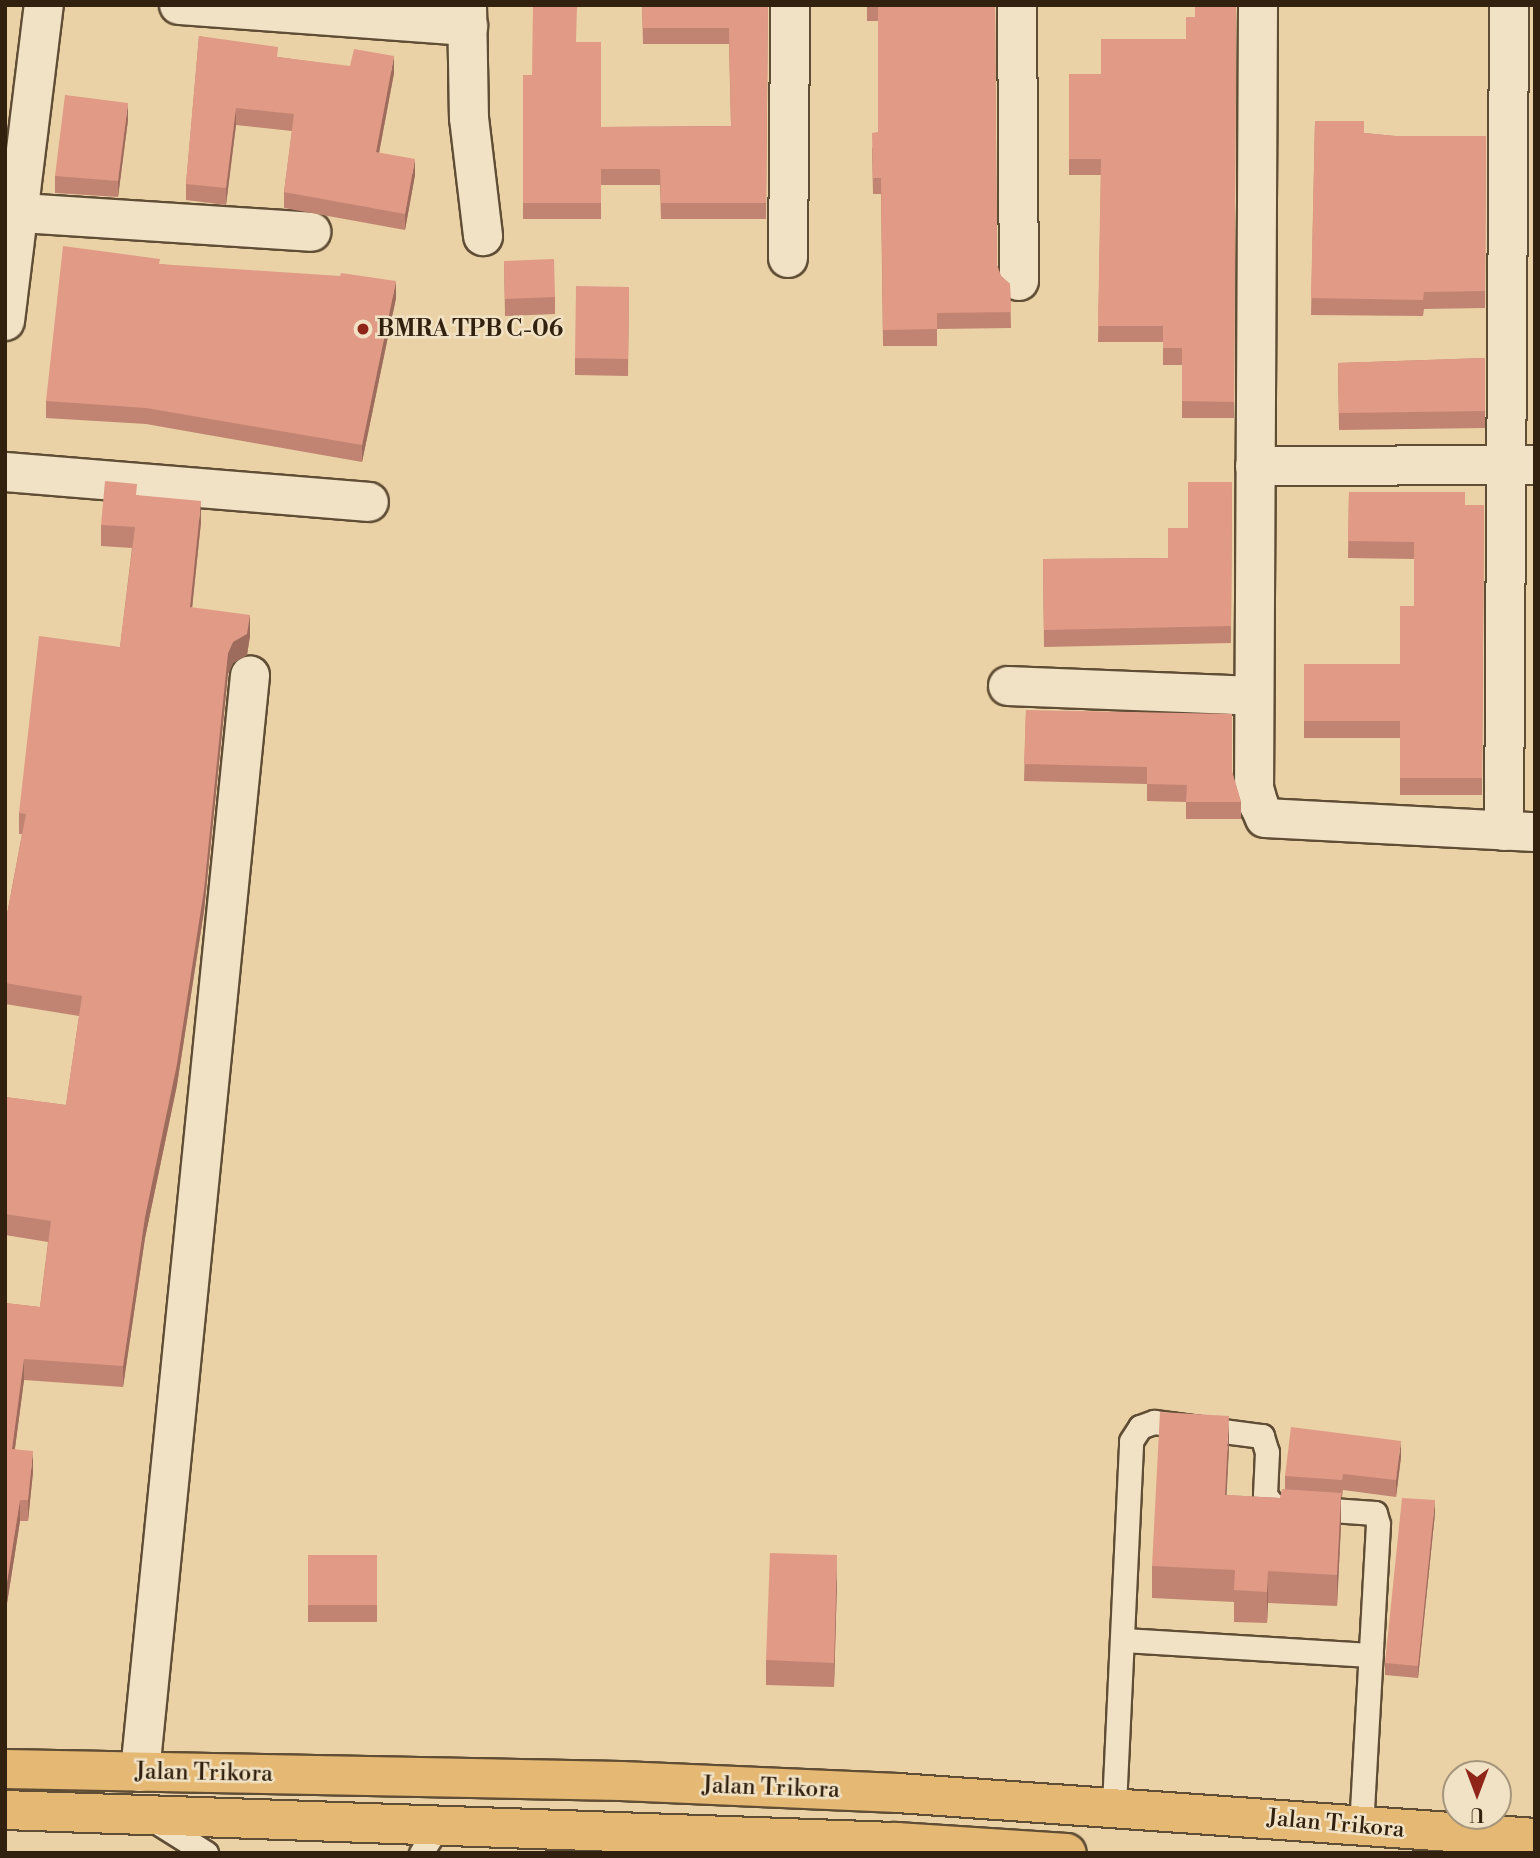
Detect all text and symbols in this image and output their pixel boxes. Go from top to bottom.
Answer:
place label: BMRA TPB C-06 [377,315,563,343]
marker: BMRA TPB C-06 [355,321,371,337]
street label: Jalan Trikora [135,1758,273,1788]
north arrow [1442,1760,1512,1830]
street label: Jalan Trikora [702,1772,840,1804]
text: U [1470,1802,1484,1826]
street label: Jalan Trikora [1266,1804,1406,1844]

